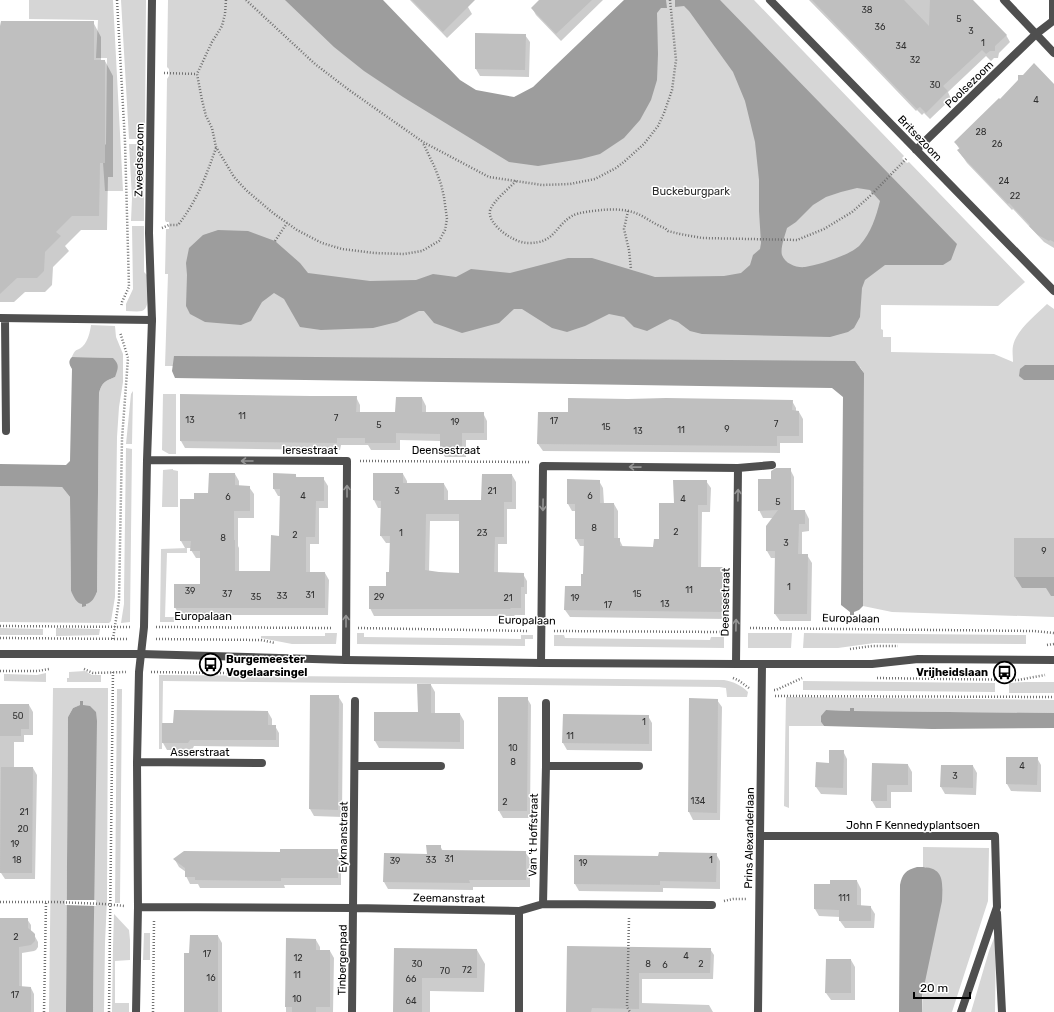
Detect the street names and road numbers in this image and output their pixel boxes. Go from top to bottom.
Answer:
street label: Poolsezoom [943,58,996,111]
street label: Britsezoom [895,113,945,164]
street label: Zweedsezoom [132,123,147,197]
street label: Iersestraat [282,444,338,457]
street label: Deensestraat [412,444,481,457]
street label: Deensestraat [718,567,733,636]
street label: Europalaan [174,610,232,623]
street label: Europalaan [822,611,880,626]
street label: Europalaan [498,613,556,628]
street label: Asserstraat [170,746,230,759]
street label: Prins Alexanderlaan [742,787,757,889]
street label: Van 't Hoffstraat [526,792,541,877]
street label: Eykmanstraat [336,801,351,873]
street label: John F Kennedyplantsoen [846,819,980,832]
street label: Zeemanstraat [413,891,486,906]
street label: Tinbergenpad [335,924,350,996]

